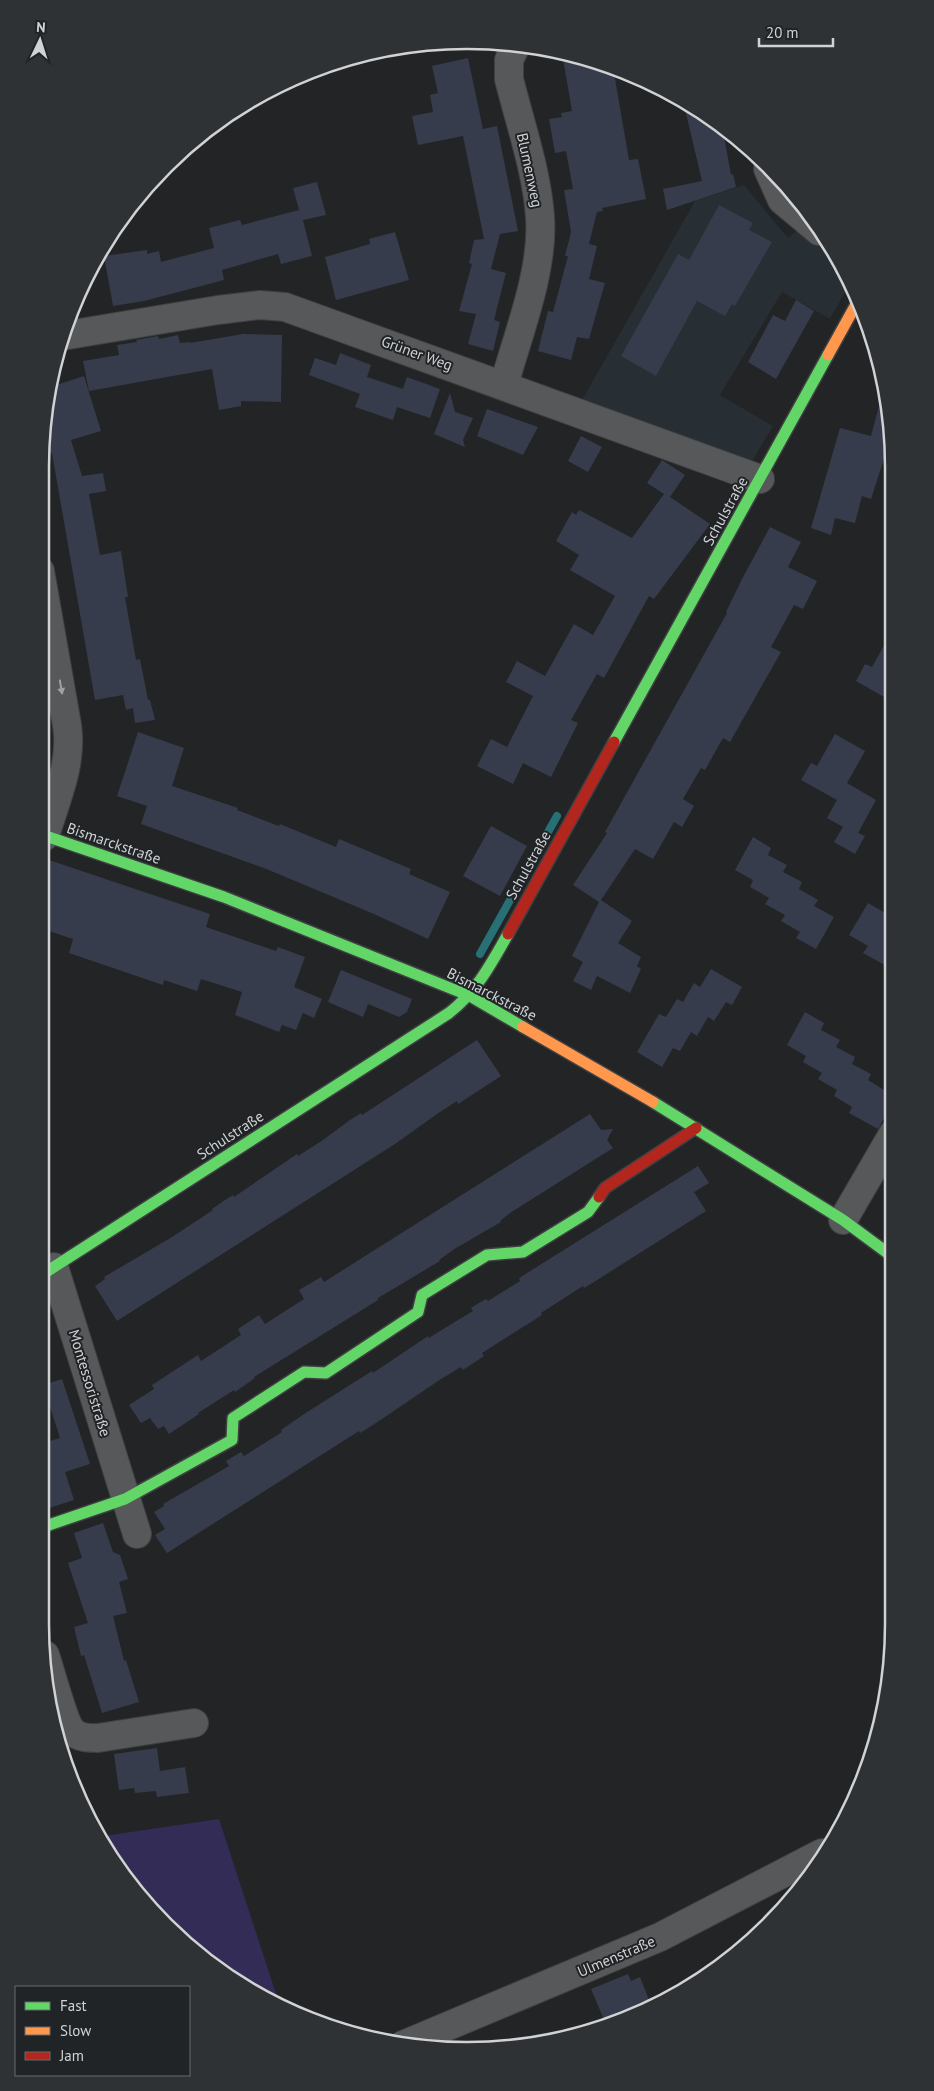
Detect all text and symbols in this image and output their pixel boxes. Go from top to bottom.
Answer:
north arrow [15,15,65,65]
scale bar [759,15,833,47]
text: N [36,18,46,36]
text: 20 m [766,23,799,42]
street label: Blumenweg [513,131,547,209]
street label: Grüner Weg [379,331,455,375]
street label: Schulstraße [698,473,752,549]
one-way arrow [57,680,65,696]
street label: Bismarckstraße [64,818,164,868]
street label: Schulstraße [501,827,555,903]
street label: Bismarckstraße [444,963,540,1025]
street label: Schulstraße [193,1106,267,1164]
street label: Montessoristraße [65,1327,115,1439]
street label: Ulmenstraße [574,1931,658,1981]
legend [15,1986,190,2076]
text: Fast [60,1996,87,2015]
text: Slow [60,2021,91,2040]
text: Jam [59,2046,84,2065]

